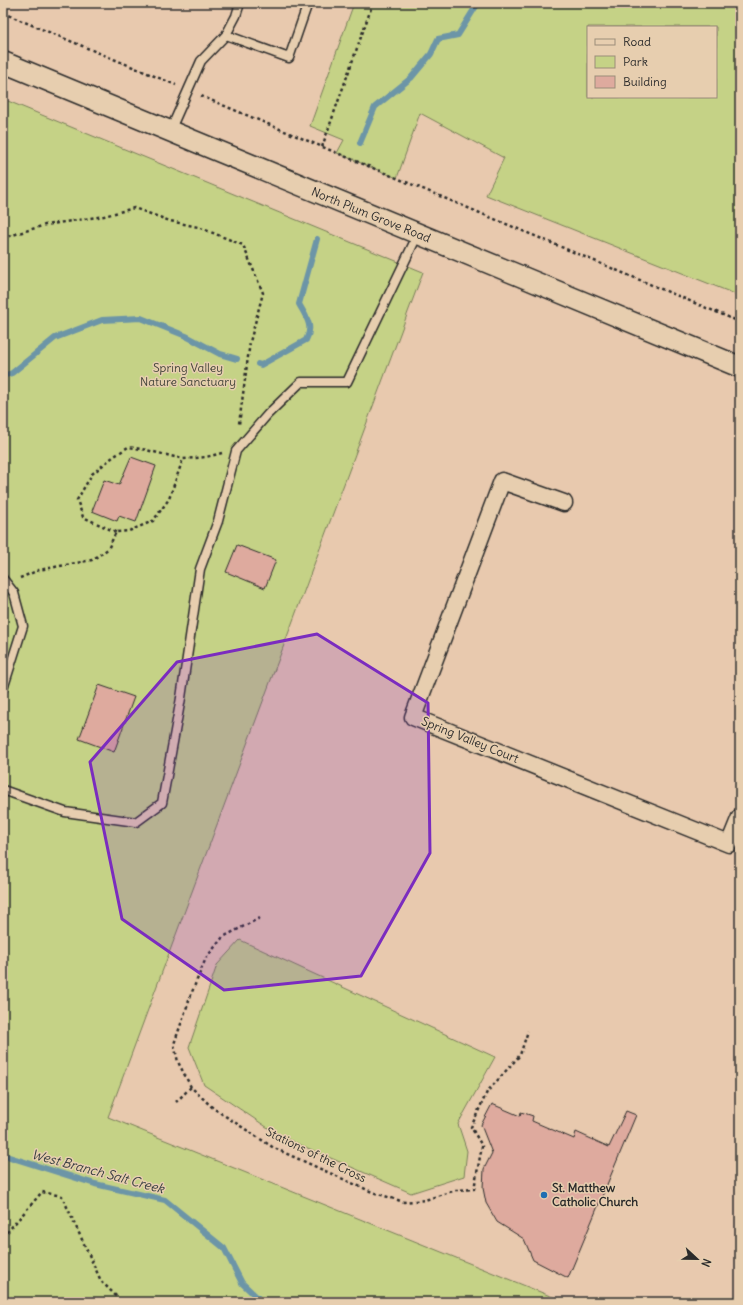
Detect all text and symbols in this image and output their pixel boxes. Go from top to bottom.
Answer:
legend [587,26,717,98]
text: Road [623,34,651,49]
text: Park [623,54,648,69]
text: Building [623,74,667,89]
street label: North Plum Grove Road [309,184,433,245]
park label: Spring Valley Nature Sanctuary [140,360,236,389]
street label: Spring Valley Court [419,713,521,766]
street label: Stations of the Cross [263,1124,369,1185]
water label: West Branch Salt Creek [30,1146,167,1198]
place label: St. Matthew Catholic Church [552,1180,638,1209]
marker: St. Matthew Catholic Church [539,1190,549,1200]
north arrow [677,1239,717,1279]
text: N [698,1257,714,1269]

